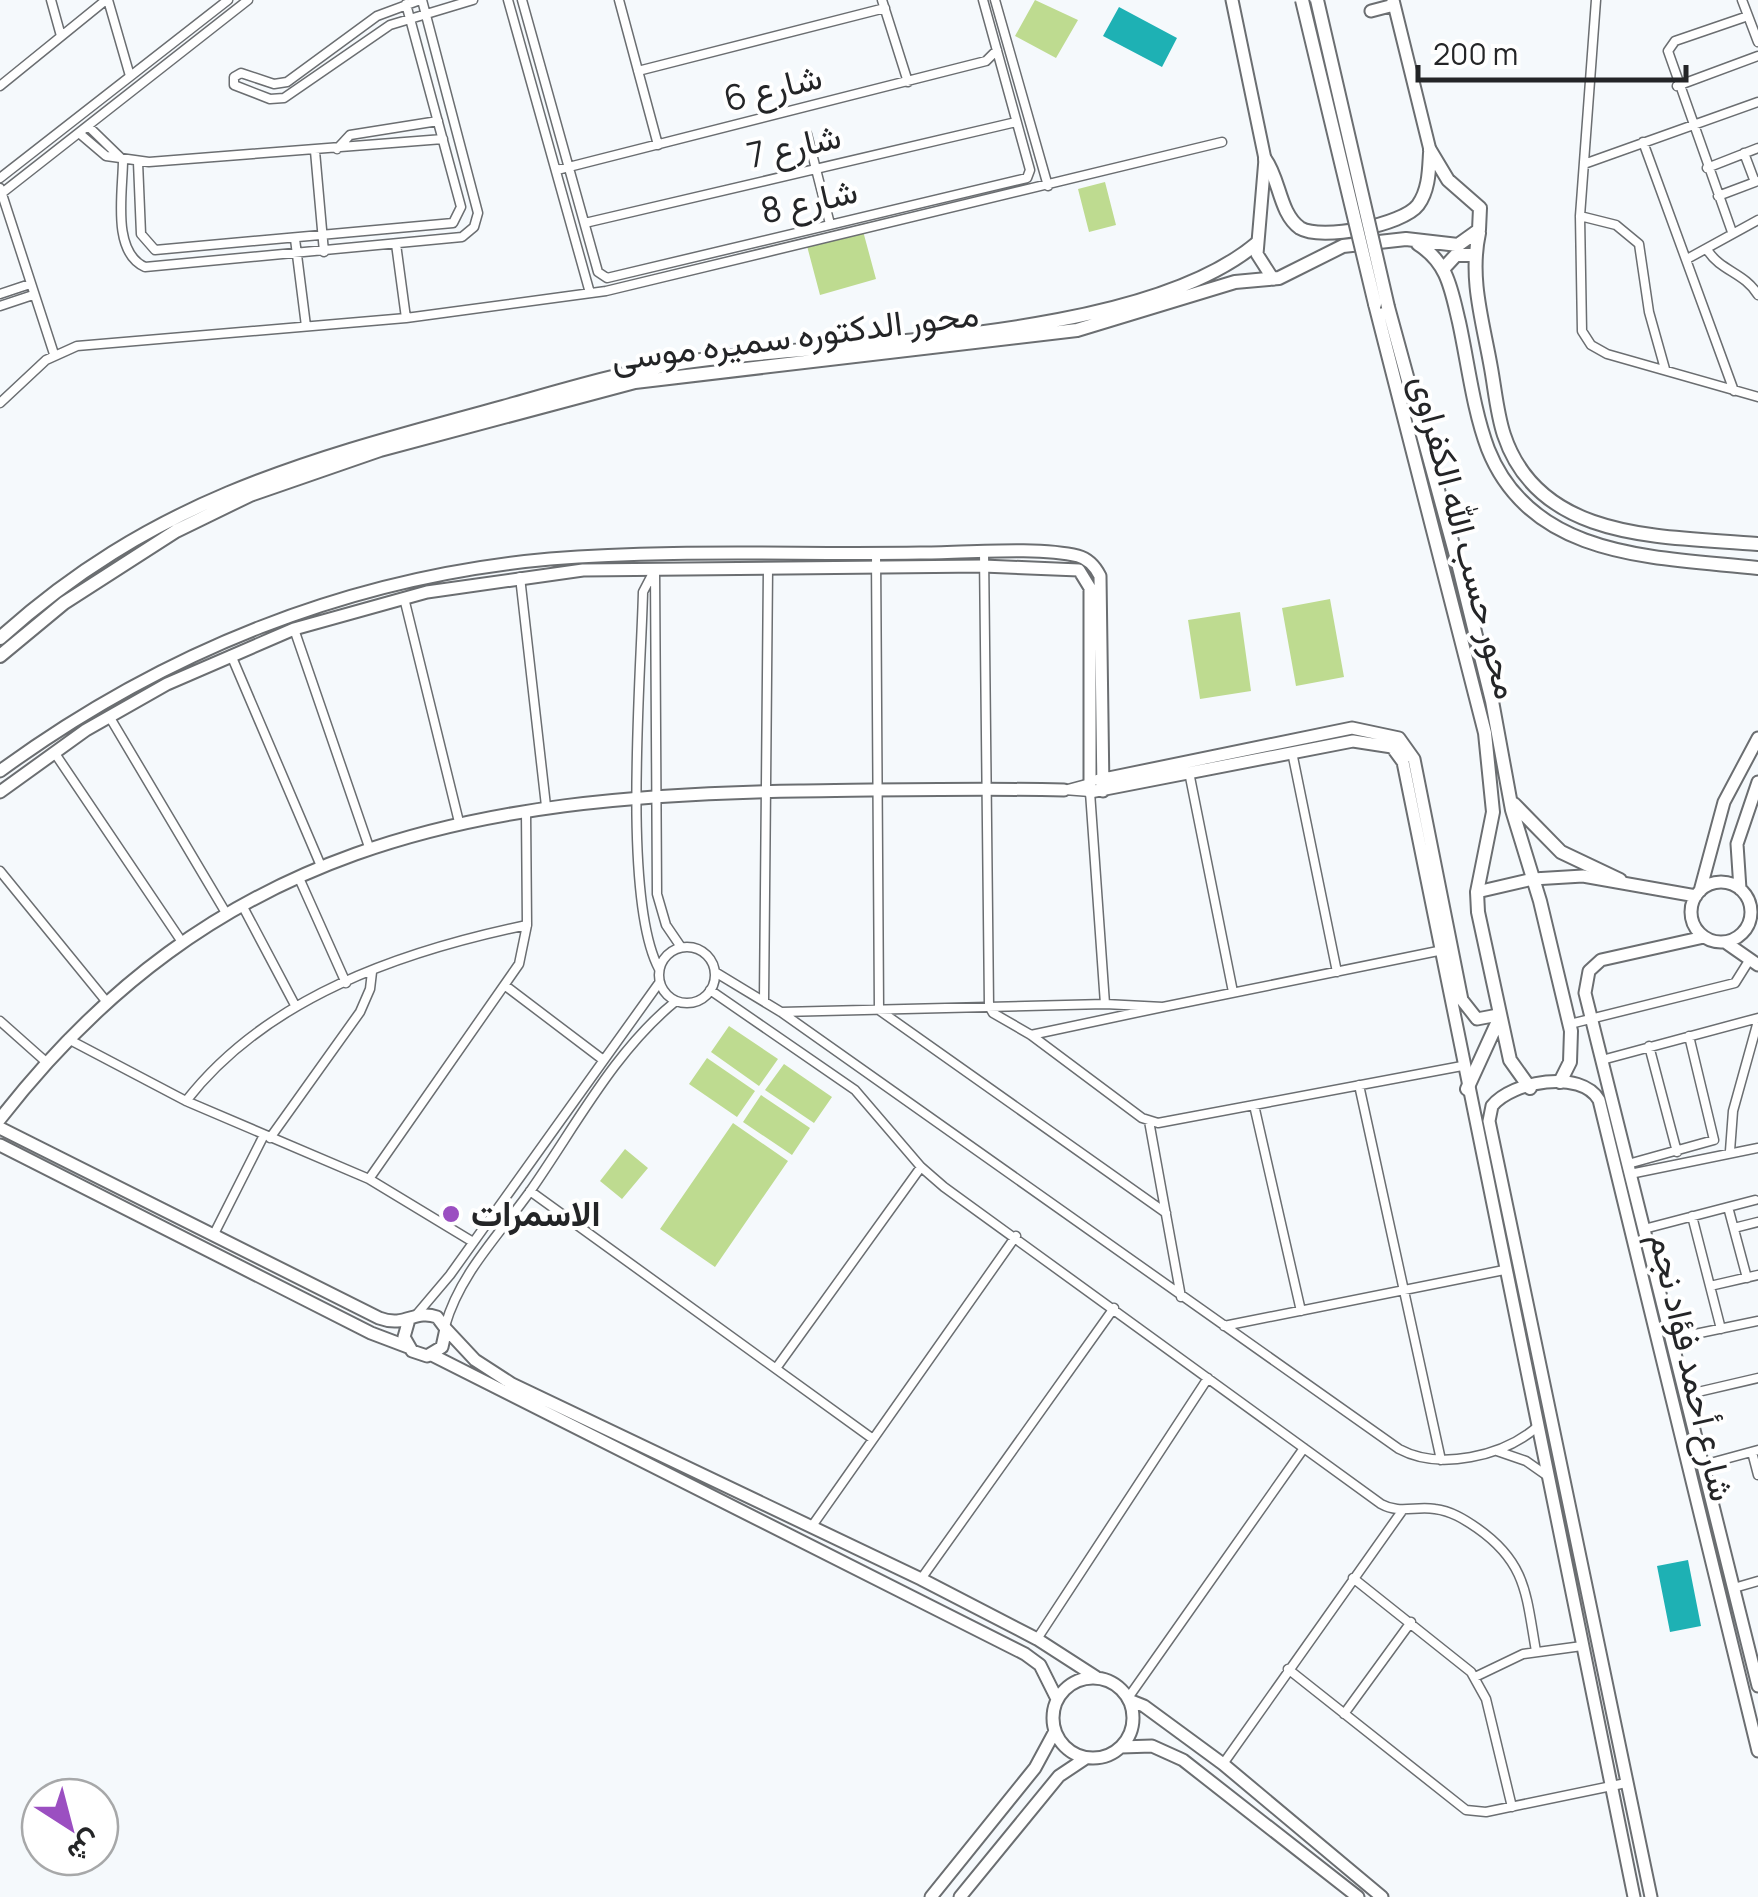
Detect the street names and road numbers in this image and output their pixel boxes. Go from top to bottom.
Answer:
street label: شارع 6 [719,52,827,123]
street label: شارع 7 [742,111,846,180]
street label: شارع 8 [756,166,862,235]
street label: محور الدكتوره سميره موسى [608,289,981,381]
street label: محور حسب الله الكفراوى [1400,369,1532,704]
street label: شارع أحمد فؤاد نجم [1638,1228,1747,1506]

